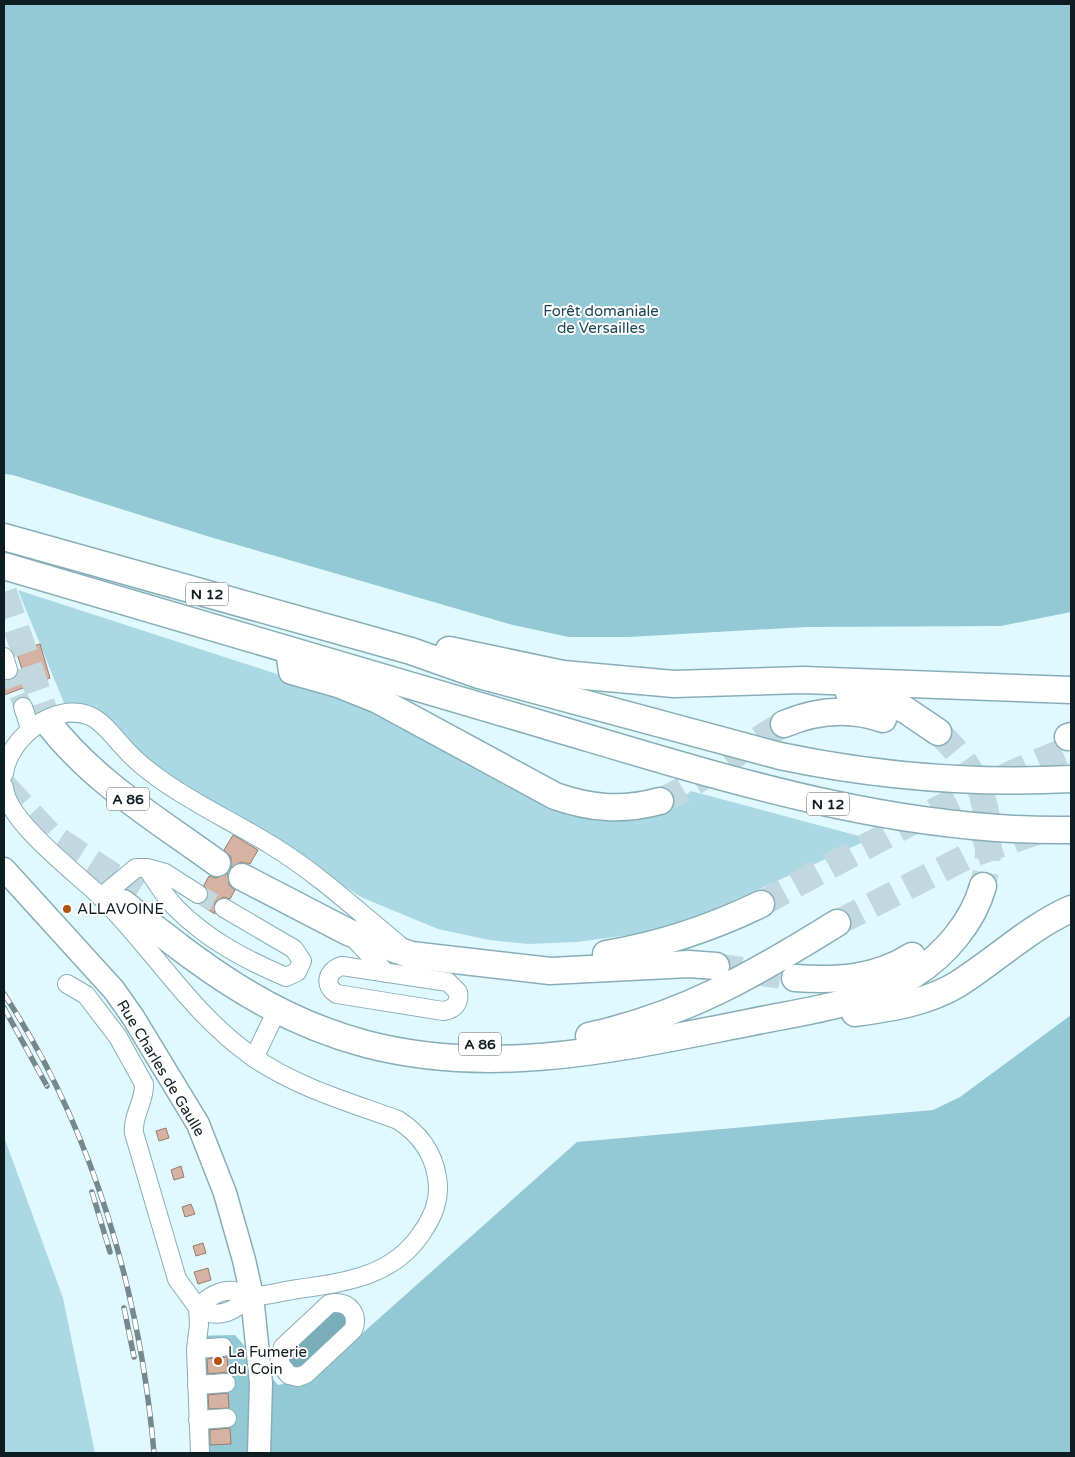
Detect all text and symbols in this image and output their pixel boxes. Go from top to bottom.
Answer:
park label: Forêt domaniale de Versailles [543,302,659,337]
road number: N 12 [186,582,228,606]
road number: A 86 [107,788,149,811]
road number: N 12 [807,792,849,816]
place label: ALLAVOINE [77,900,164,918]
marker: ALLAVOINE [61,903,73,915]
street label: Rue Charles de Gaulle [113,997,209,1139]
road number: A 86 [459,1032,501,1056]
place label: La Fumerie du Coin [228,1343,307,1378]
marker: La Fumerie du Coin [212,1355,224,1367]

